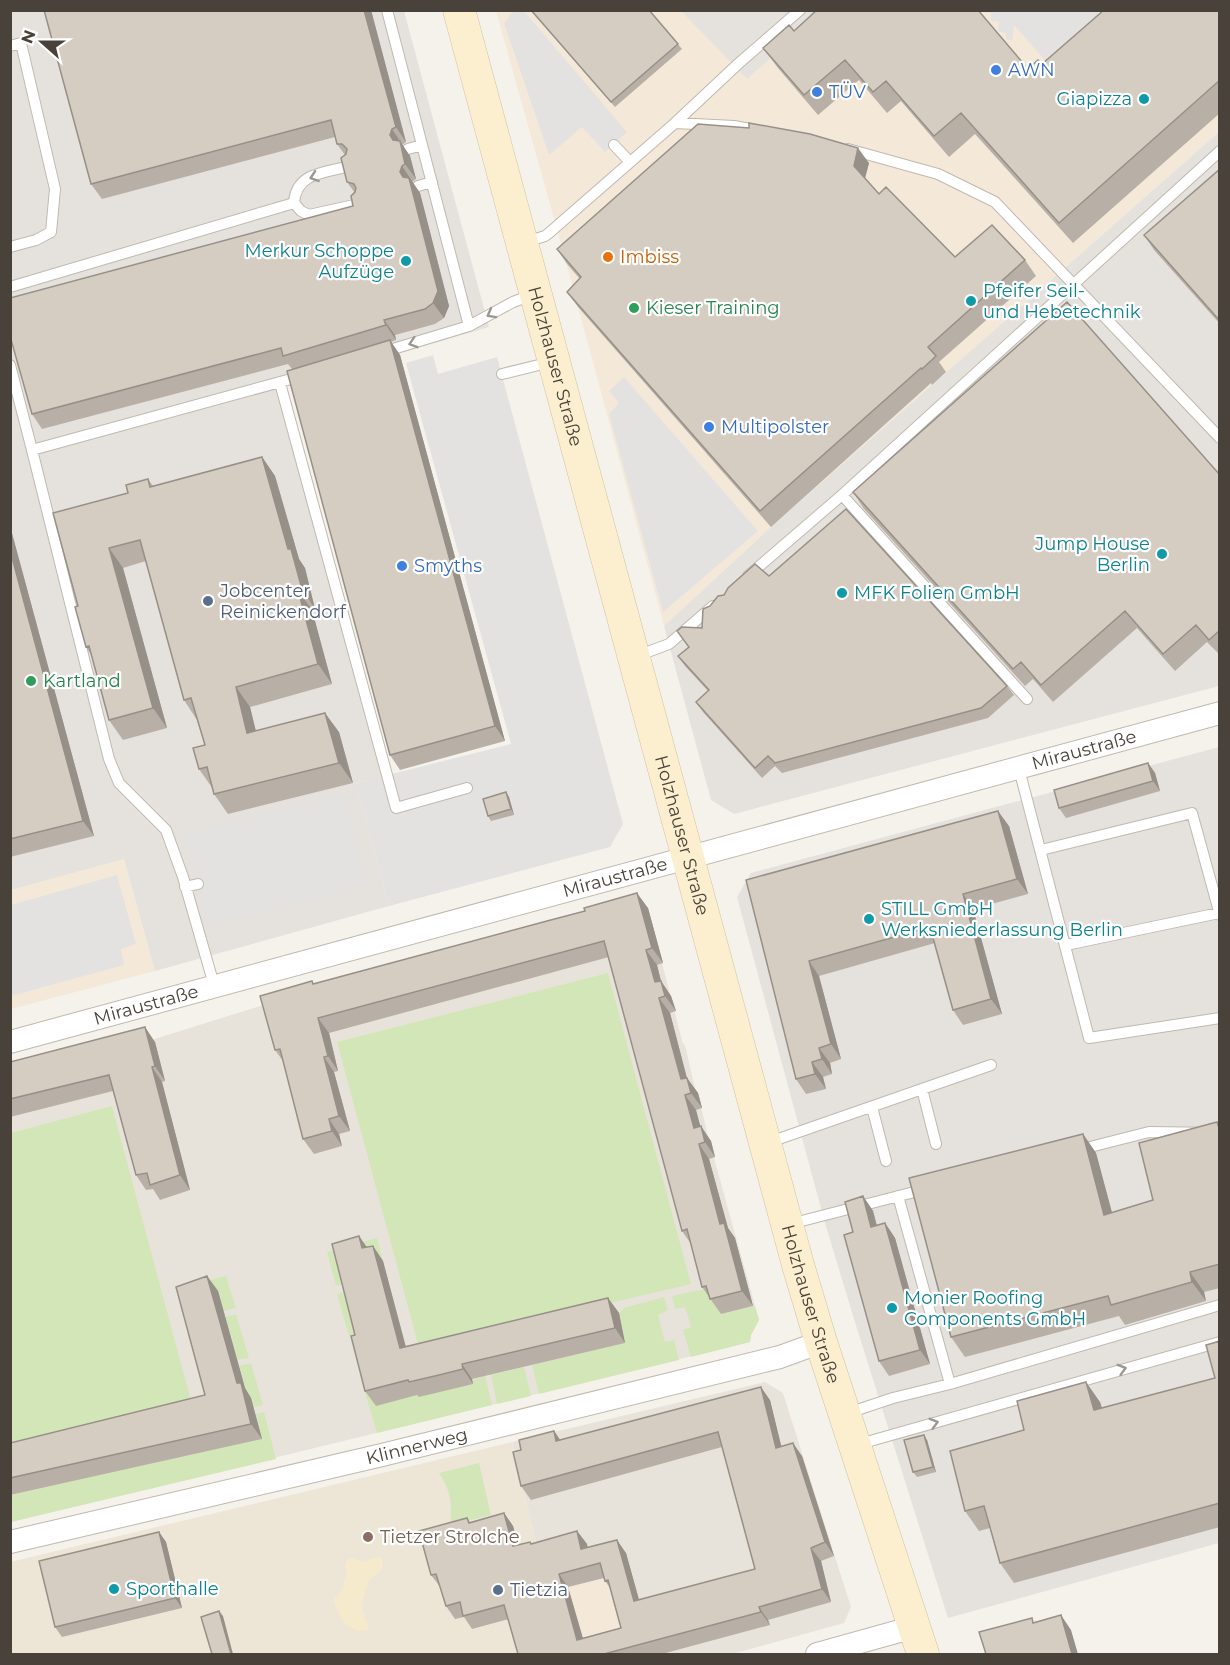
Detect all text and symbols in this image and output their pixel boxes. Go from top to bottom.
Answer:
north arrow [12,12,72,72]
text: N [17,27,40,46]
place label: AWN [1008,59,1055,81]
marker: AWN [989,63,1003,77]
place label: TÜV [829,81,866,103]
marker: TÜV [810,85,824,99]
place label: Giapizza [1057,88,1132,110]
marker: Giapizza [1137,92,1151,106]
one-way arrow [309,169,320,182]
place label: Merkur Schoppe Aufzüge [244,240,394,283]
place label: Imbiss [620,246,679,268]
marker: Imbiss [601,250,615,264]
marker: Merkur Schoppe Aufzüge [399,254,413,268]
place label: Pfeifer Seil- und Hebetechnik [983,280,1141,323]
street label: Holzhauser Straße [523,284,587,449]
marker: Pfeifer Seil- und Hebetechnik [964,294,978,308]
place label: Kieser Training [646,297,780,319]
marker: Kieser Training [627,301,641,315]
one-way arrow [487,306,497,318]
one-way arrow [408,336,419,348]
place label: Multipolster [721,416,829,438]
marker: Multipolster [702,420,716,434]
place label: Jump House Berlin [1034,533,1150,576]
marker: Jump House Berlin [1155,547,1169,561]
place label: Smyths [414,555,482,577]
marker: Smyths [395,559,409,573]
place label: Jobcenter Reinickendorf [219,580,347,623]
place label: MFK Folien GmbH [854,582,1020,604]
marker: MFK Folien GmbH [835,586,849,600]
marker: Jobcenter Reinickendorf [201,594,215,608]
place label: Kartland [43,670,121,692]
marker: Kartland [24,674,38,688]
street label: Miraustraße [1029,725,1139,775]
street label: Holzhauser Straße [650,753,714,918]
street label: Miraustraße [560,853,670,902]
place label: STILL GmbH Werksniederlassung Berlin [881,898,1123,941]
marker: STILL GmbH Werksniederlassung Berlin [862,912,876,926]
street label: Miraustraße [91,980,201,1030]
street label: Holzhauser Straße [777,1222,845,1387]
place label: Monier Roofing Components GmbH [904,1287,1086,1330]
marker: Monier Roofing Components GmbH [885,1301,899,1315]
one-way arrow [1117,1364,1127,1377]
one-way arrow [929,1417,939,1430]
street label: Klinnerweg [364,1423,470,1469]
place label: Tietzer Strolche [380,1526,520,1548]
marker: Tietzer Strolche [361,1530,375,1544]
place label: Sporthalle [126,1578,219,1600]
place label: Tietzia [510,1579,568,1601]
marker: Sporthalle [107,1582,121,1596]
marker: Tietzia [491,1583,505,1597]

